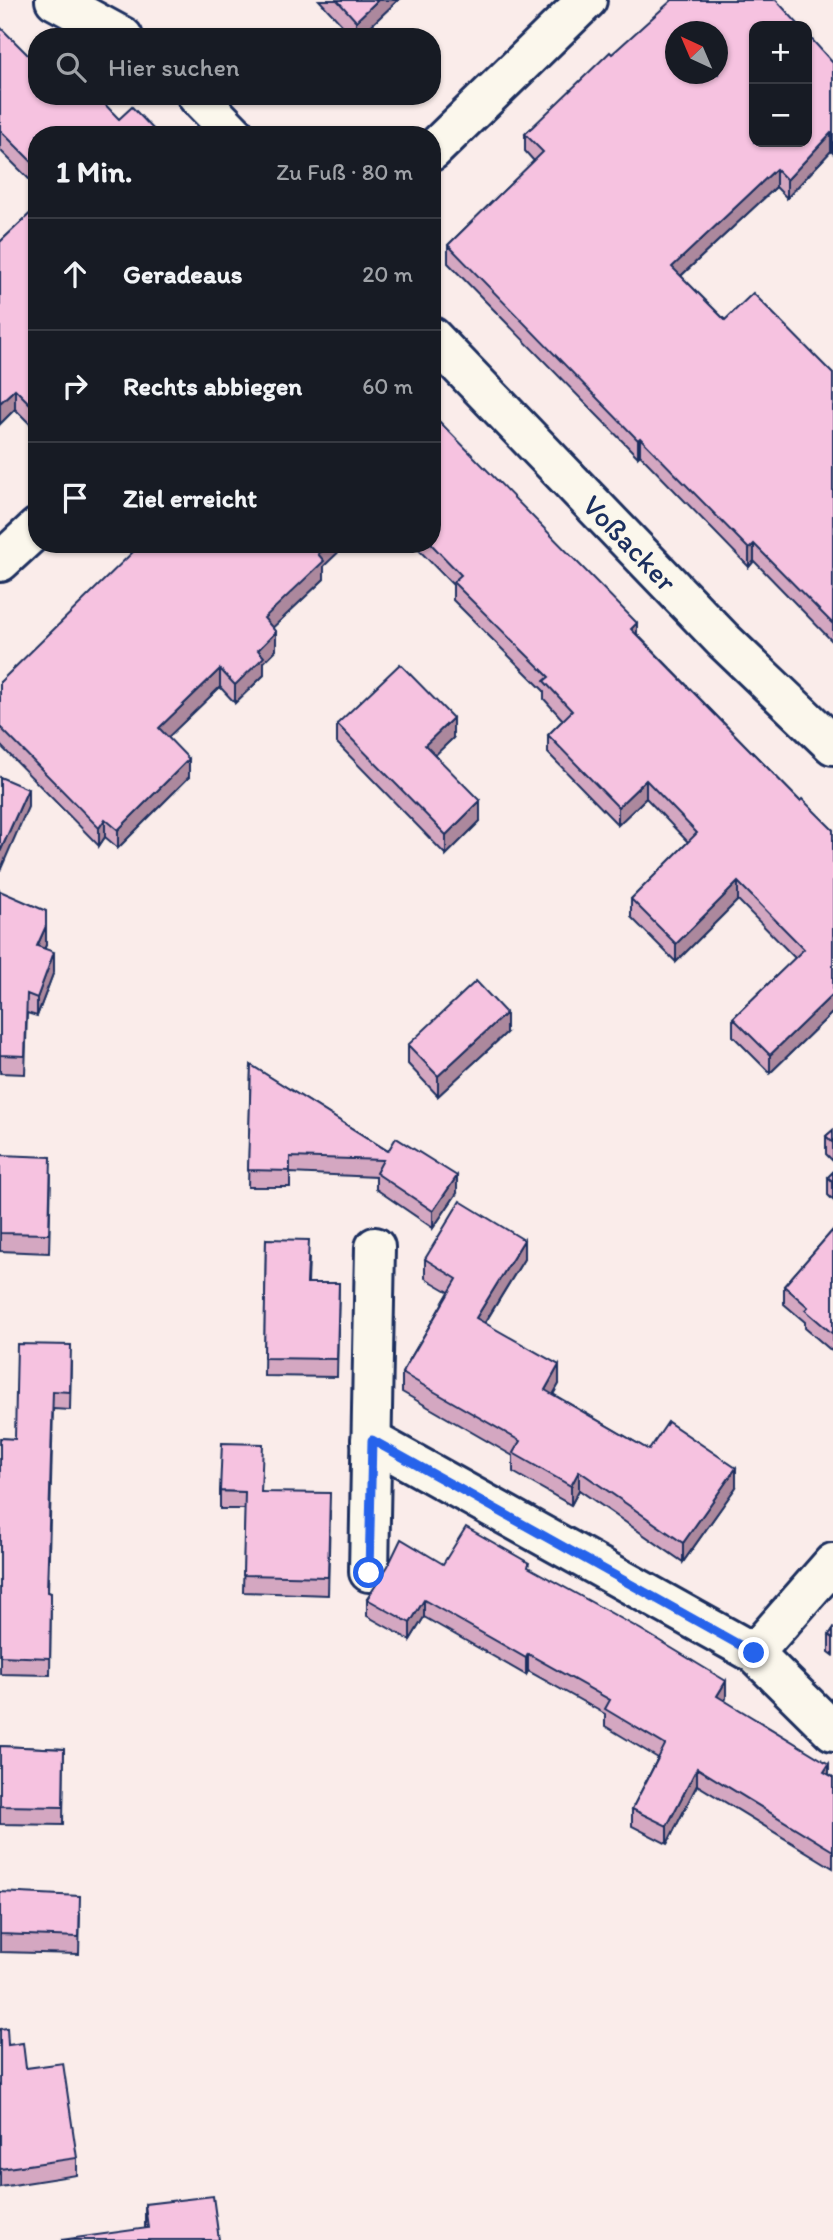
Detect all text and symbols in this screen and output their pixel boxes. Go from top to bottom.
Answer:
north arrow [665,21,728,84]
map controls [749,21,812,147]
button: + [749,21,812,84]
search box [28,28,441,105]
icon: search [52,48,90,86]
text: Hier suchen [108,51,240,83]
button: − [749,84,812,147]
text: 1 Min. [56,153,132,190]
text: Zu Fuß · 80 m [276,158,413,186]
icon: ahead [56,255,94,293]
text: Geradeaus [123,258,242,290]
text: 20 m [362,260,413,288]
icon: right [56,367,94,405]
text: Rechts abbiegen [123,370,302,402]
text: 60 m [362,372,413,400]
icon: arrive [56,479,94,517]
text: Ziel erreicht [123,482,257,514]
street label: Voßacker [575,487,685,599]
route start [353,1557,384,1588]
route end [738,1637,769,1668]

